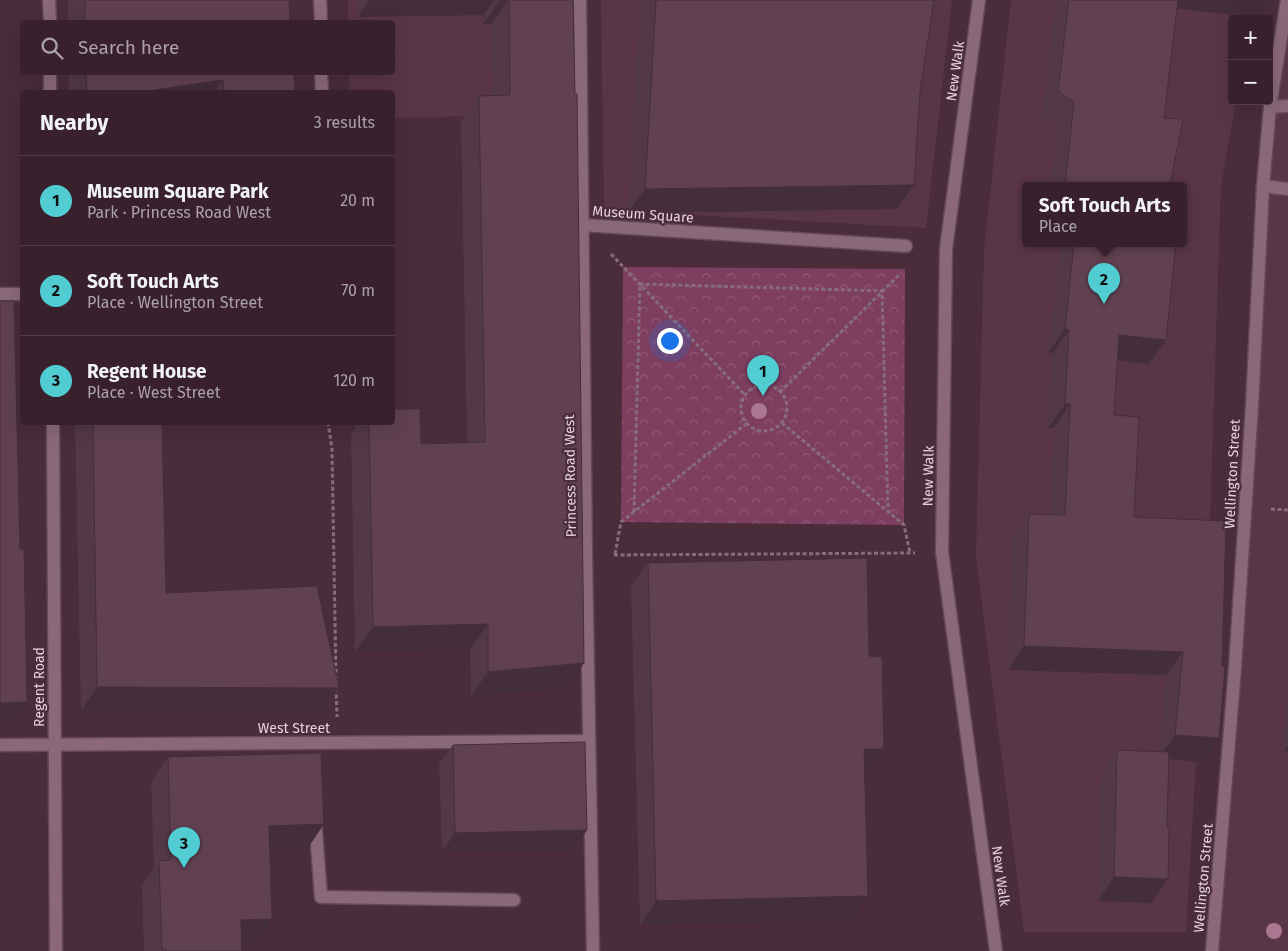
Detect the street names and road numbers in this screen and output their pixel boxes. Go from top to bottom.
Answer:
street label: New Walk [943,39,968,102]
street label: Museum Square [592,202,694,227]
street label: Princess Road West [561,414,580,538]
street label: Wellington Street [1221,418,1244,529]
street label: New Walk [919,445,938,507]
street label: Regent Road [31,647,48,727]
street label: West Street [258,720,331,737]
street label: Wellington Street [1190,822,1217,933]
street label: New Walk [988,845,1013,908]

